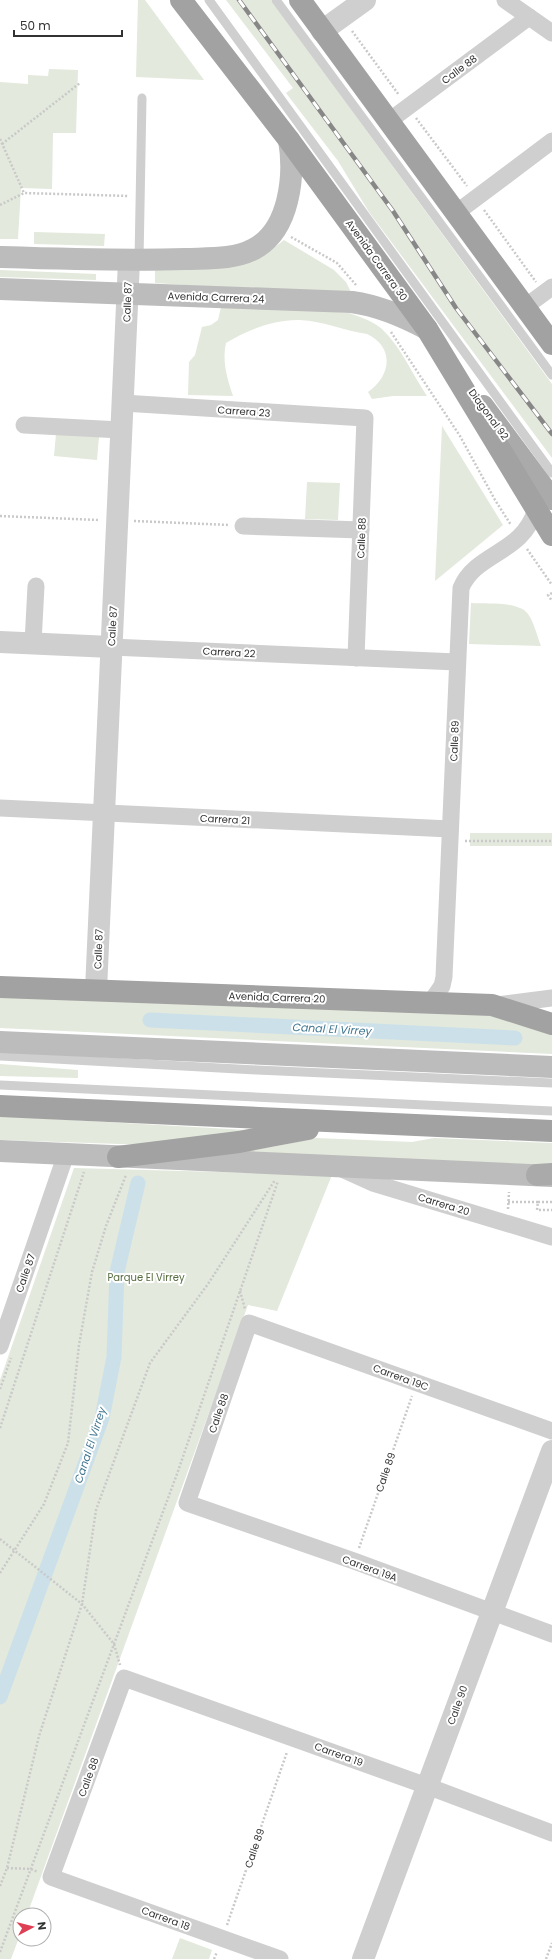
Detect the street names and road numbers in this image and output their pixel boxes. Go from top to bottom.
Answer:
street label: Calle 88 [438,51,480,88]
street label: Avenida Carrera 30 [342,217,411,304]
street label: Calle 87 [119,281,136,322]
street label: Avenida Carrera 24 [167,288,265,307]
street label: Diagonal 92 [465,386,512,443]
street label: Carrera 23 [217,402,271,421]
street label: Calle 88 [353,517,370,559]
street label: Calle 87 [104,605,121,646]
street label: Carrera 22 [202,644,256,661]
street label: Calle 89 [446,720,463,762]
street label: Carrera 21 [199,811,250,828]
street label: Calle 87 [90,928,107,969]
street label: Avenida Carrera 20 [228,988,326,1007]
street label: Carrera 20 [416,1190,472,1219]
street label: Calle 87 [12,1251,39,1295]
street label: Carrera 19C [371,1360,431,1395]
street label: Calle 88 [205,1391,232,1435]
street label: Calle 89 [372,1450,399,1494]
street label: Carrera 19A [340,1552,400,1585]
street label: Calle 90 [443,1683,472,1727]
street label: Carrera 19 [312,1739,365,1770]
street label: Calle 88 [74,1755,103,1799]
street label: Calle 89 [241,1826,268,1870]
street label: Carrera 18 [139,1903,192,1934]

